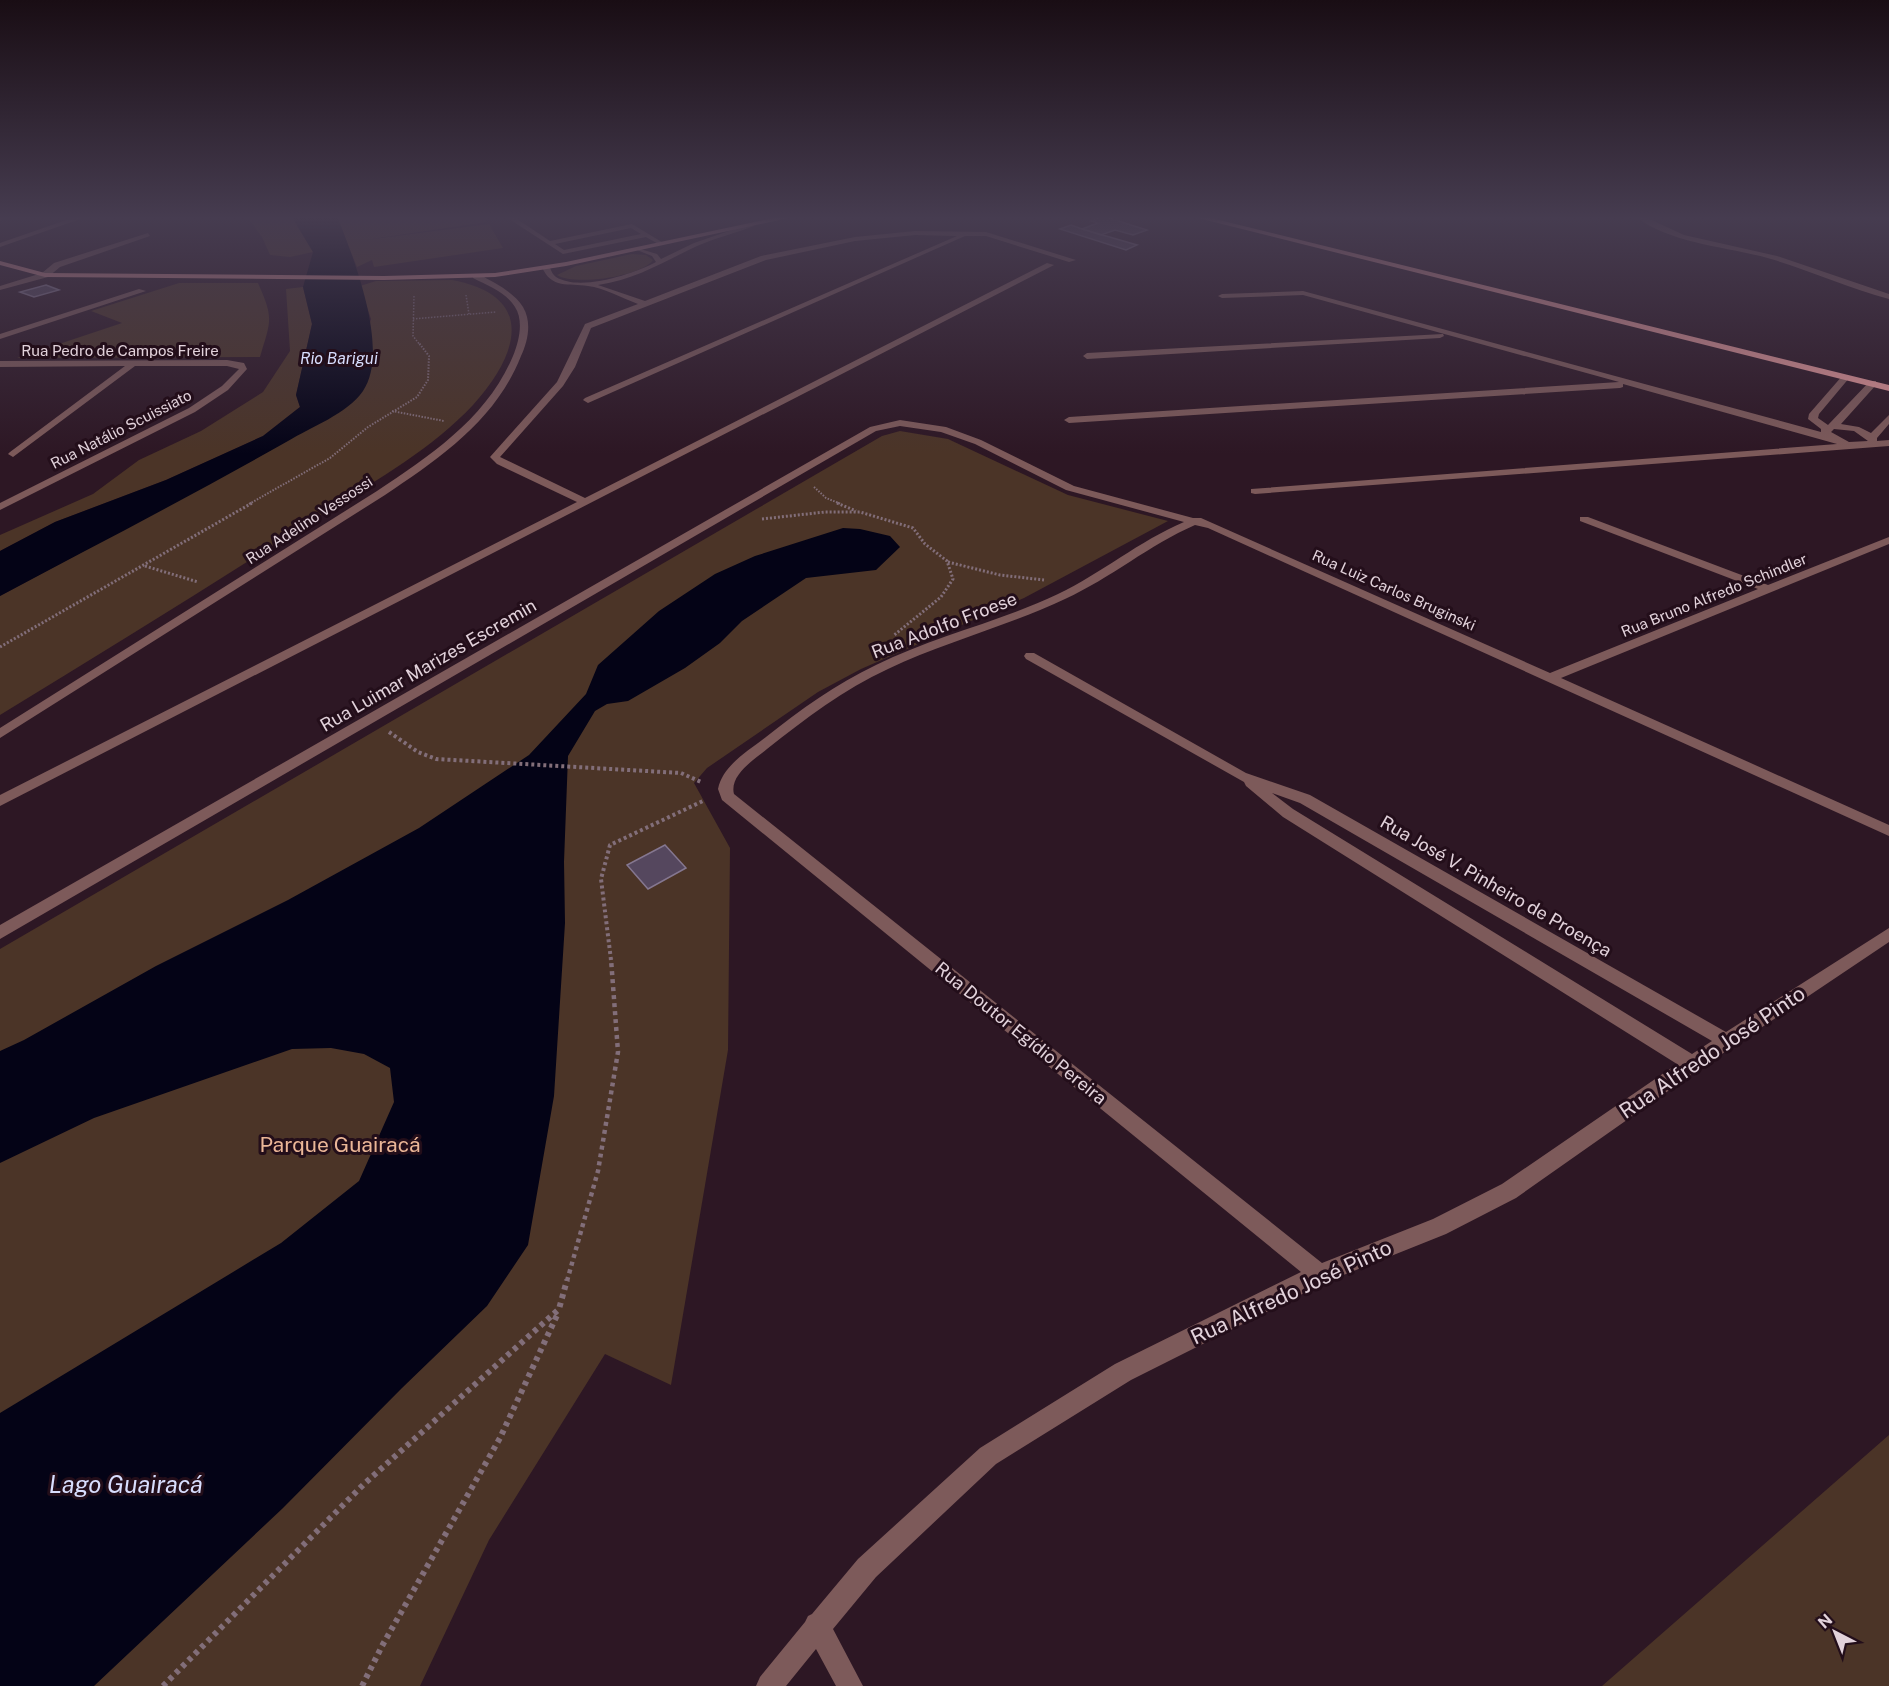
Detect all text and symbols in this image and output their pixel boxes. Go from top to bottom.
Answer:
street label: Rua Pedro de Campos Freire [21,342,219,359]
water label: Rio Barigui [300,349,378,368]
street label: Rua Natálio Scuissiato [48,386,194,472]
street label: Rua Adelino Vessossi [243,473,375,567]
street label: Rua Luiz Carlos Bruginski [1310,546,1478,634]
street label: Rua Bruno Alfredo Schindler [1619,550,1809,640]
street label: Rua Adolfo Froese [868,588,1020,662]
street label: Rua Luimar Marizes Escremin [316,594,540,736]
street label: Rua José V. Pinheiro de Proença [1377,811,1615,961]
street label: Rua Doutor Egídio Pereira [931,957,1111,1109]
street label: Rua Alfredo José Pinto [1614,980,1810,1124]
park label: Parque Guairacá [259,1132,421,1157]
street label: Rua Alfredo José Pinto [1187,1234,1395,1350]
water label: Lago Guairacá [49,1470,203,1498]
north arrow [1805,1602,1865,1662]
text: N [1814,1610,1836,1632]

